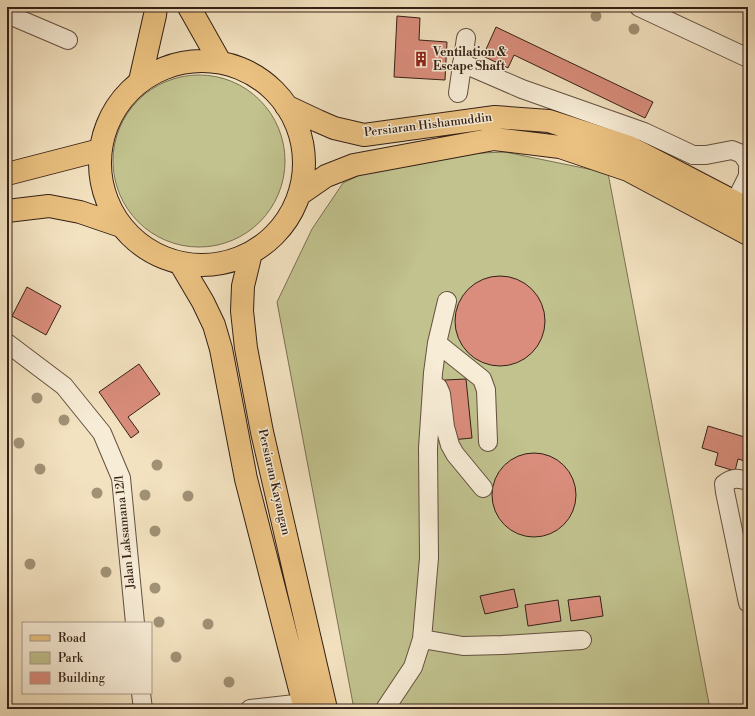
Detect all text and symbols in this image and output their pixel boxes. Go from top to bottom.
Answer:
place label: Ventilation & Escape Shaft [432,45,507,74]
building icon: Ventilation & Escape Shaft [412,50,430,68]
street label: Persiaran Hishamuddin [363,110,493,140]
street label: Persiaran Kayangan [254,427,294,537]
street label: Jalan Laksamana 12/1 [111,473,139,591]
legend [22,622,152,694]
text: Road [58,631,86,646]
text: Park [58,651,84,666]
text: Building [57,671,106,686]

